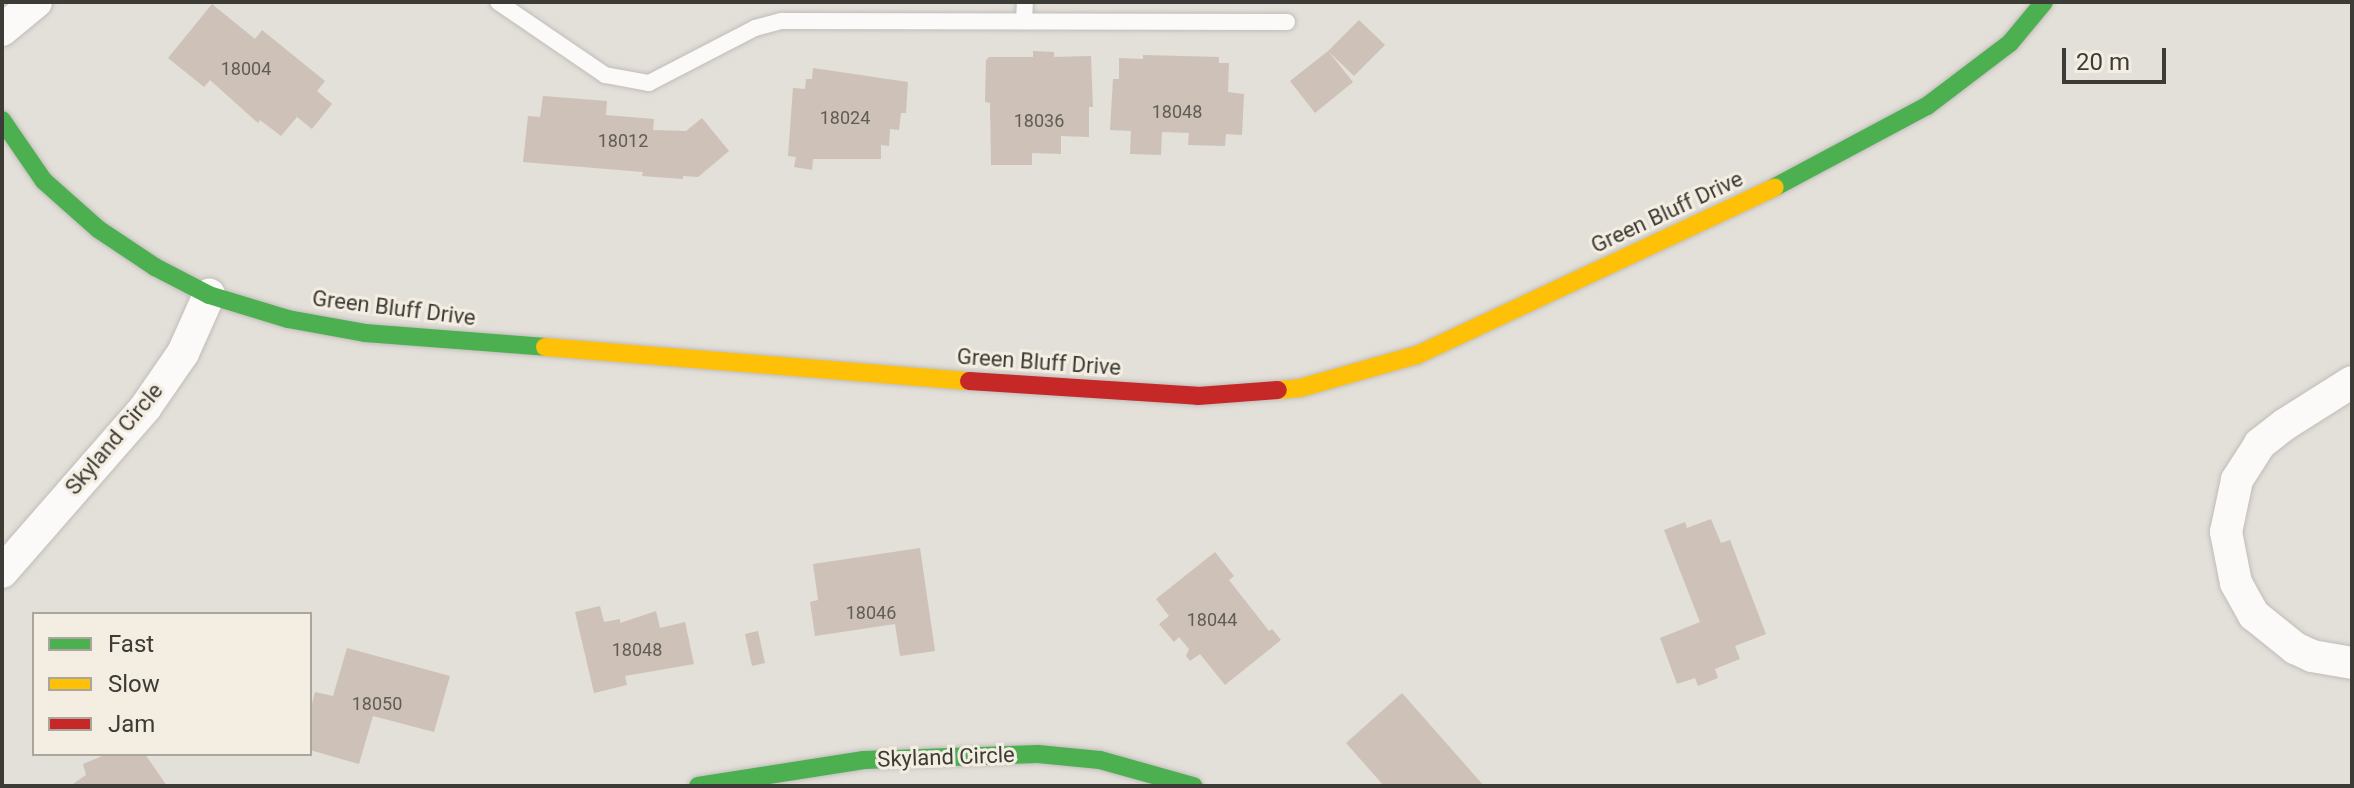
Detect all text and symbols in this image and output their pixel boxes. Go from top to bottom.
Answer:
scale bar [2066,32,2170,82]
text: 20 m [2076,48,2130,76]
house number: 18004 [221,58,271,80]
house number: 18048 [1152,101,1202,123]
house number: 18024 [820,107,870,129]
house number: 18036 [1014,110,1064,132]
house number: 18012 [598,130,648,152]
street label: Green Bluff Drive [1587,165,1747,259]
street label: Green Bluff Drive [311,285,477,331]
street label: Green Bluff Drive [956,343,1122,381]
street label: Skyland Circle [60,378,168,500]
house number: 18046 [846,602,896,624]
house number: 18044 [1187,609,1237,631]
legend [32,612,312,756]
text: Fast [108,630,154,658]
house number: 18048 [612,639,662,661]
text: Slow [108,670,160,698]
house number: 18050 [352,693,402,715]
text: Jam [108,710,155,738]
street label: Skyland Circle [877,741,1015,773]

